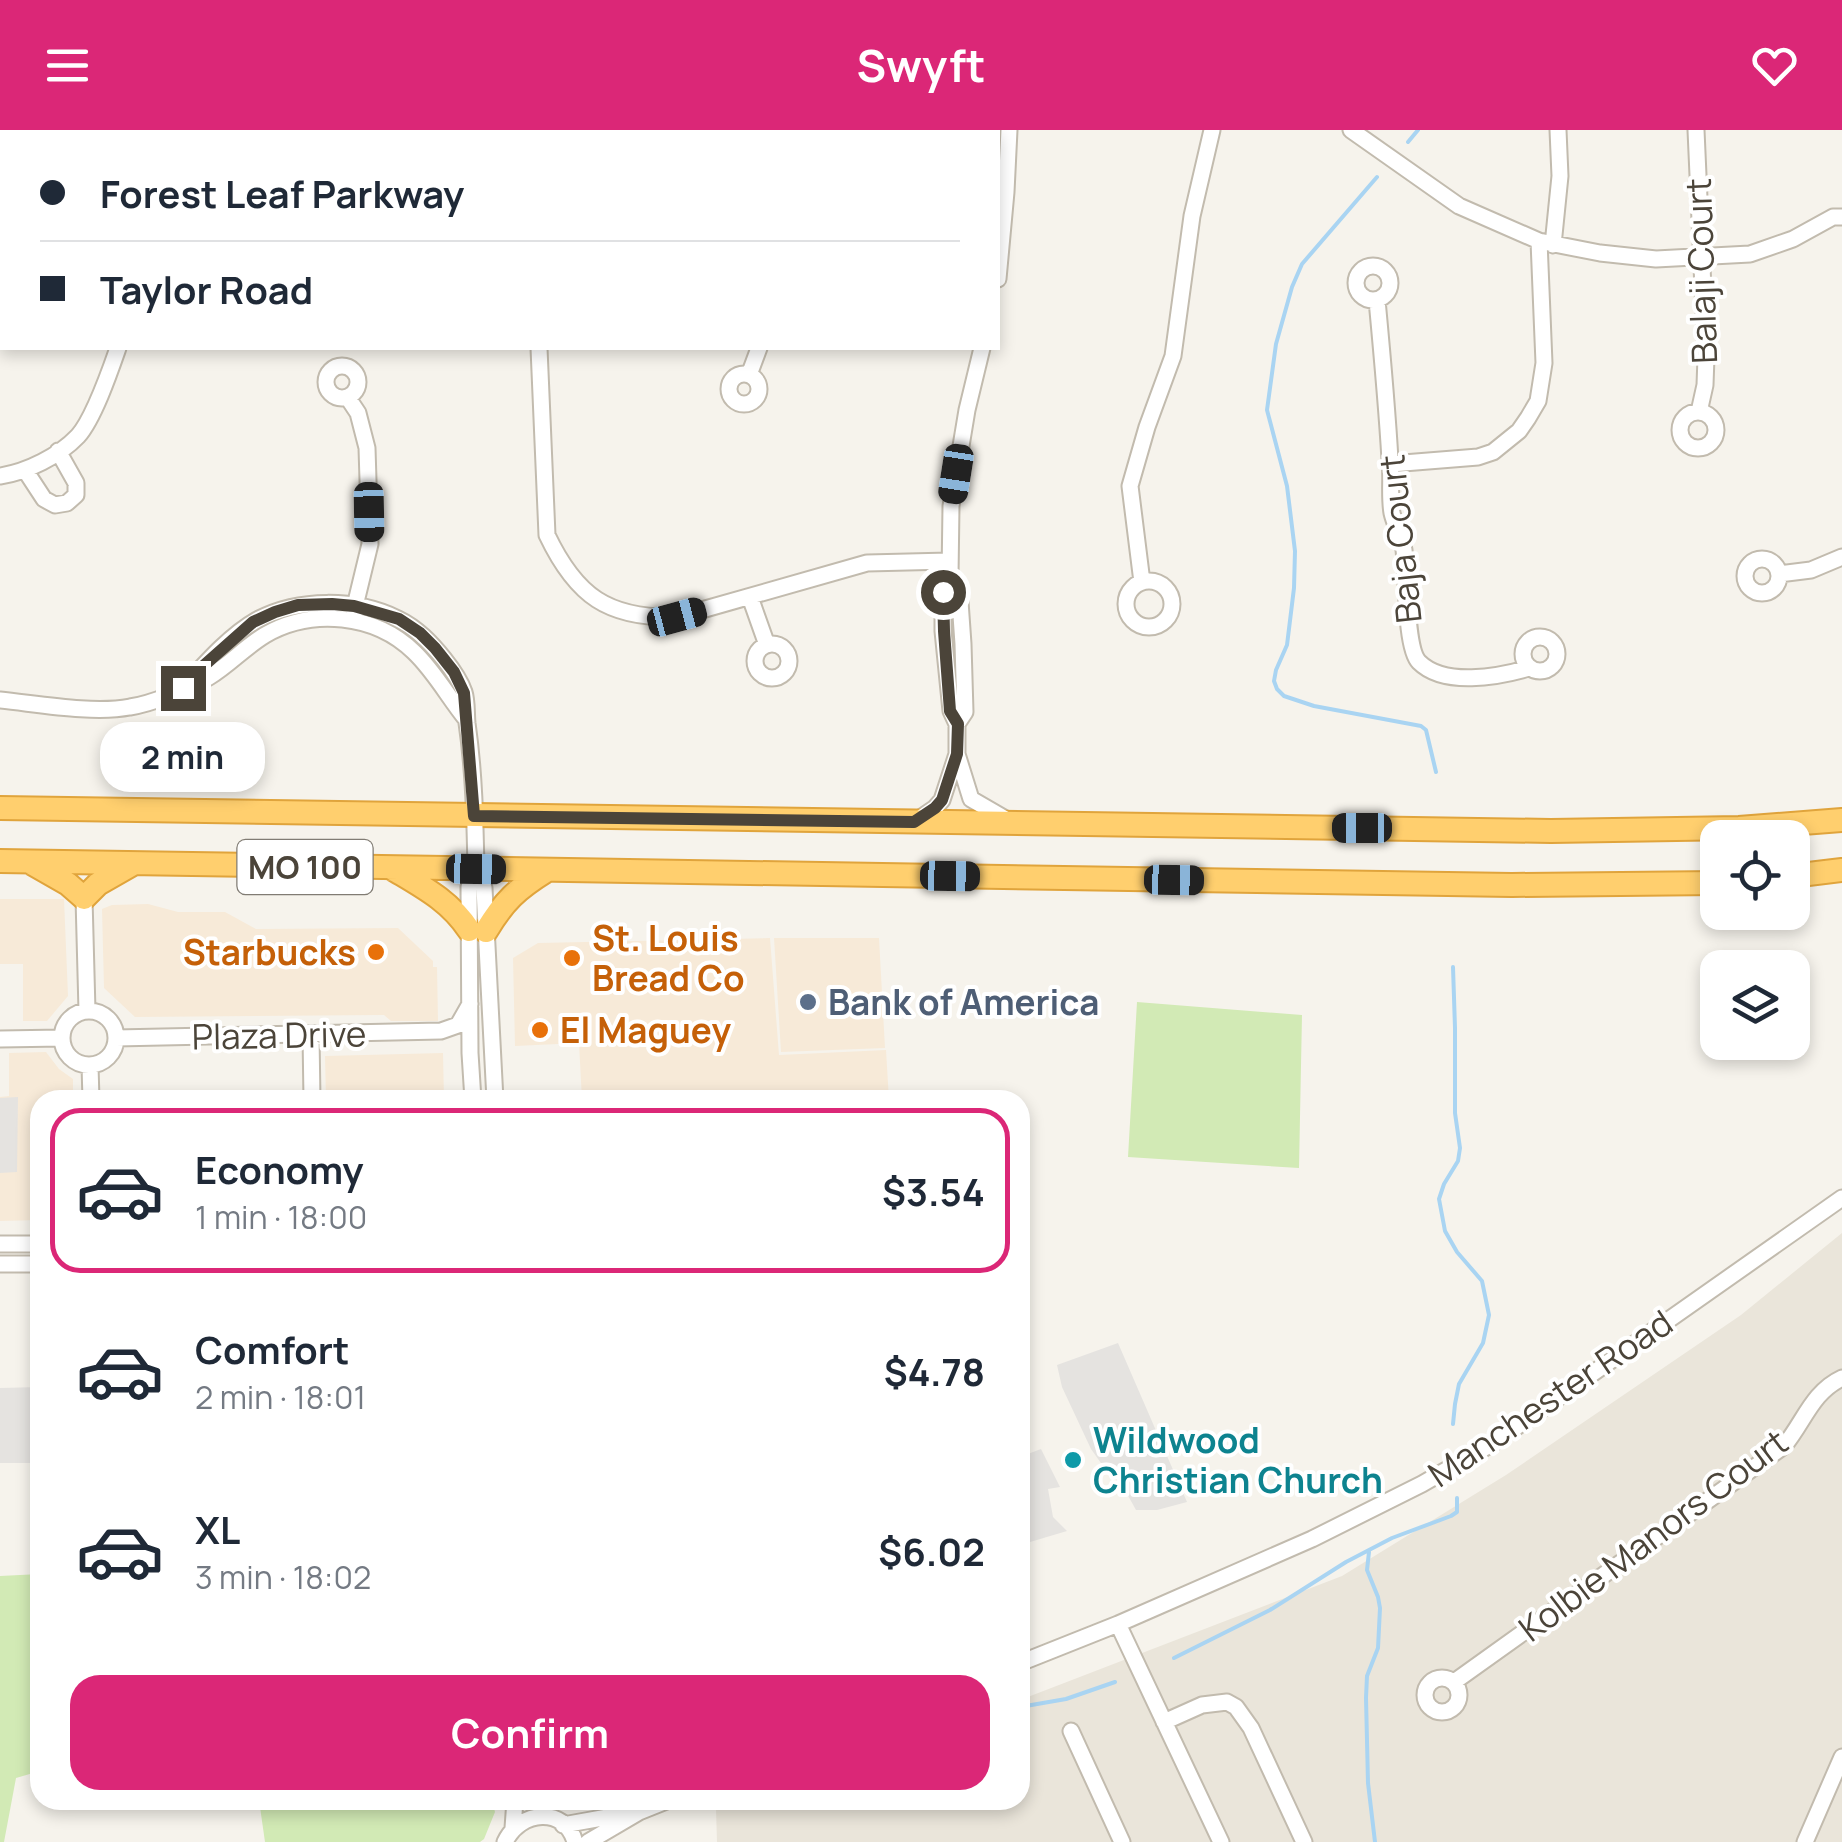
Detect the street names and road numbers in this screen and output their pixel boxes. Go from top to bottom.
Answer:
street label: Balaji Court [1674,177,1728,365]
street label: Baja Court [1367,452,1433,626]
road number: MO 100 [238,840,372,894]
street label: Plaza Drive [191,1009,367,1061]
street label: Manchester Road [1418,1298,1682,1498]
street label: Kolbie Manors Court [1509,1418,1797,1652]

